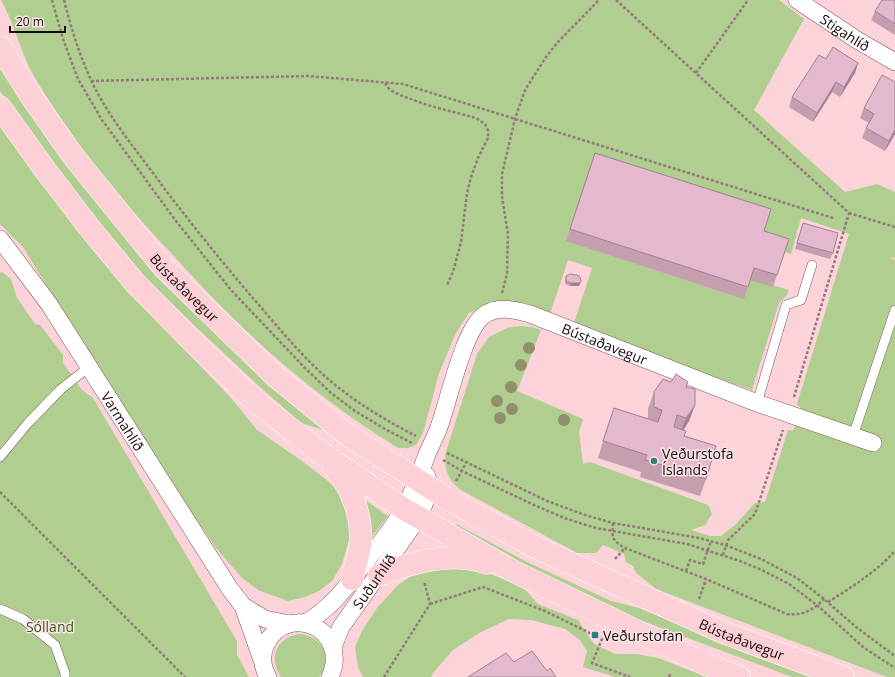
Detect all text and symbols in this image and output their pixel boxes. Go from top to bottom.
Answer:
scale bar [10,8,65,34]
street label: Stigahlíð [817,9,874,55]
text: 20 m [16,13,44,30]
street label: Bústaðavegur [146,249,224,326]
street label: Bústaðavegur [559,318,650,369]
street label: Varmahlíð [97,388,149,454]
place label: Veðurstofa Íslands [662,444,733,479]
marker: Veðurstofa Íslands [649,456,659,466]
street label: Suðurhlíð [348,550,400,612]
street label: Bústaðavegur [696,613,788,664]
park label: Sólland [26,617,74,636]
place label: Veðurstofan [603,626,683,645]
marker: Veðurstofan [590,630,600,640]

